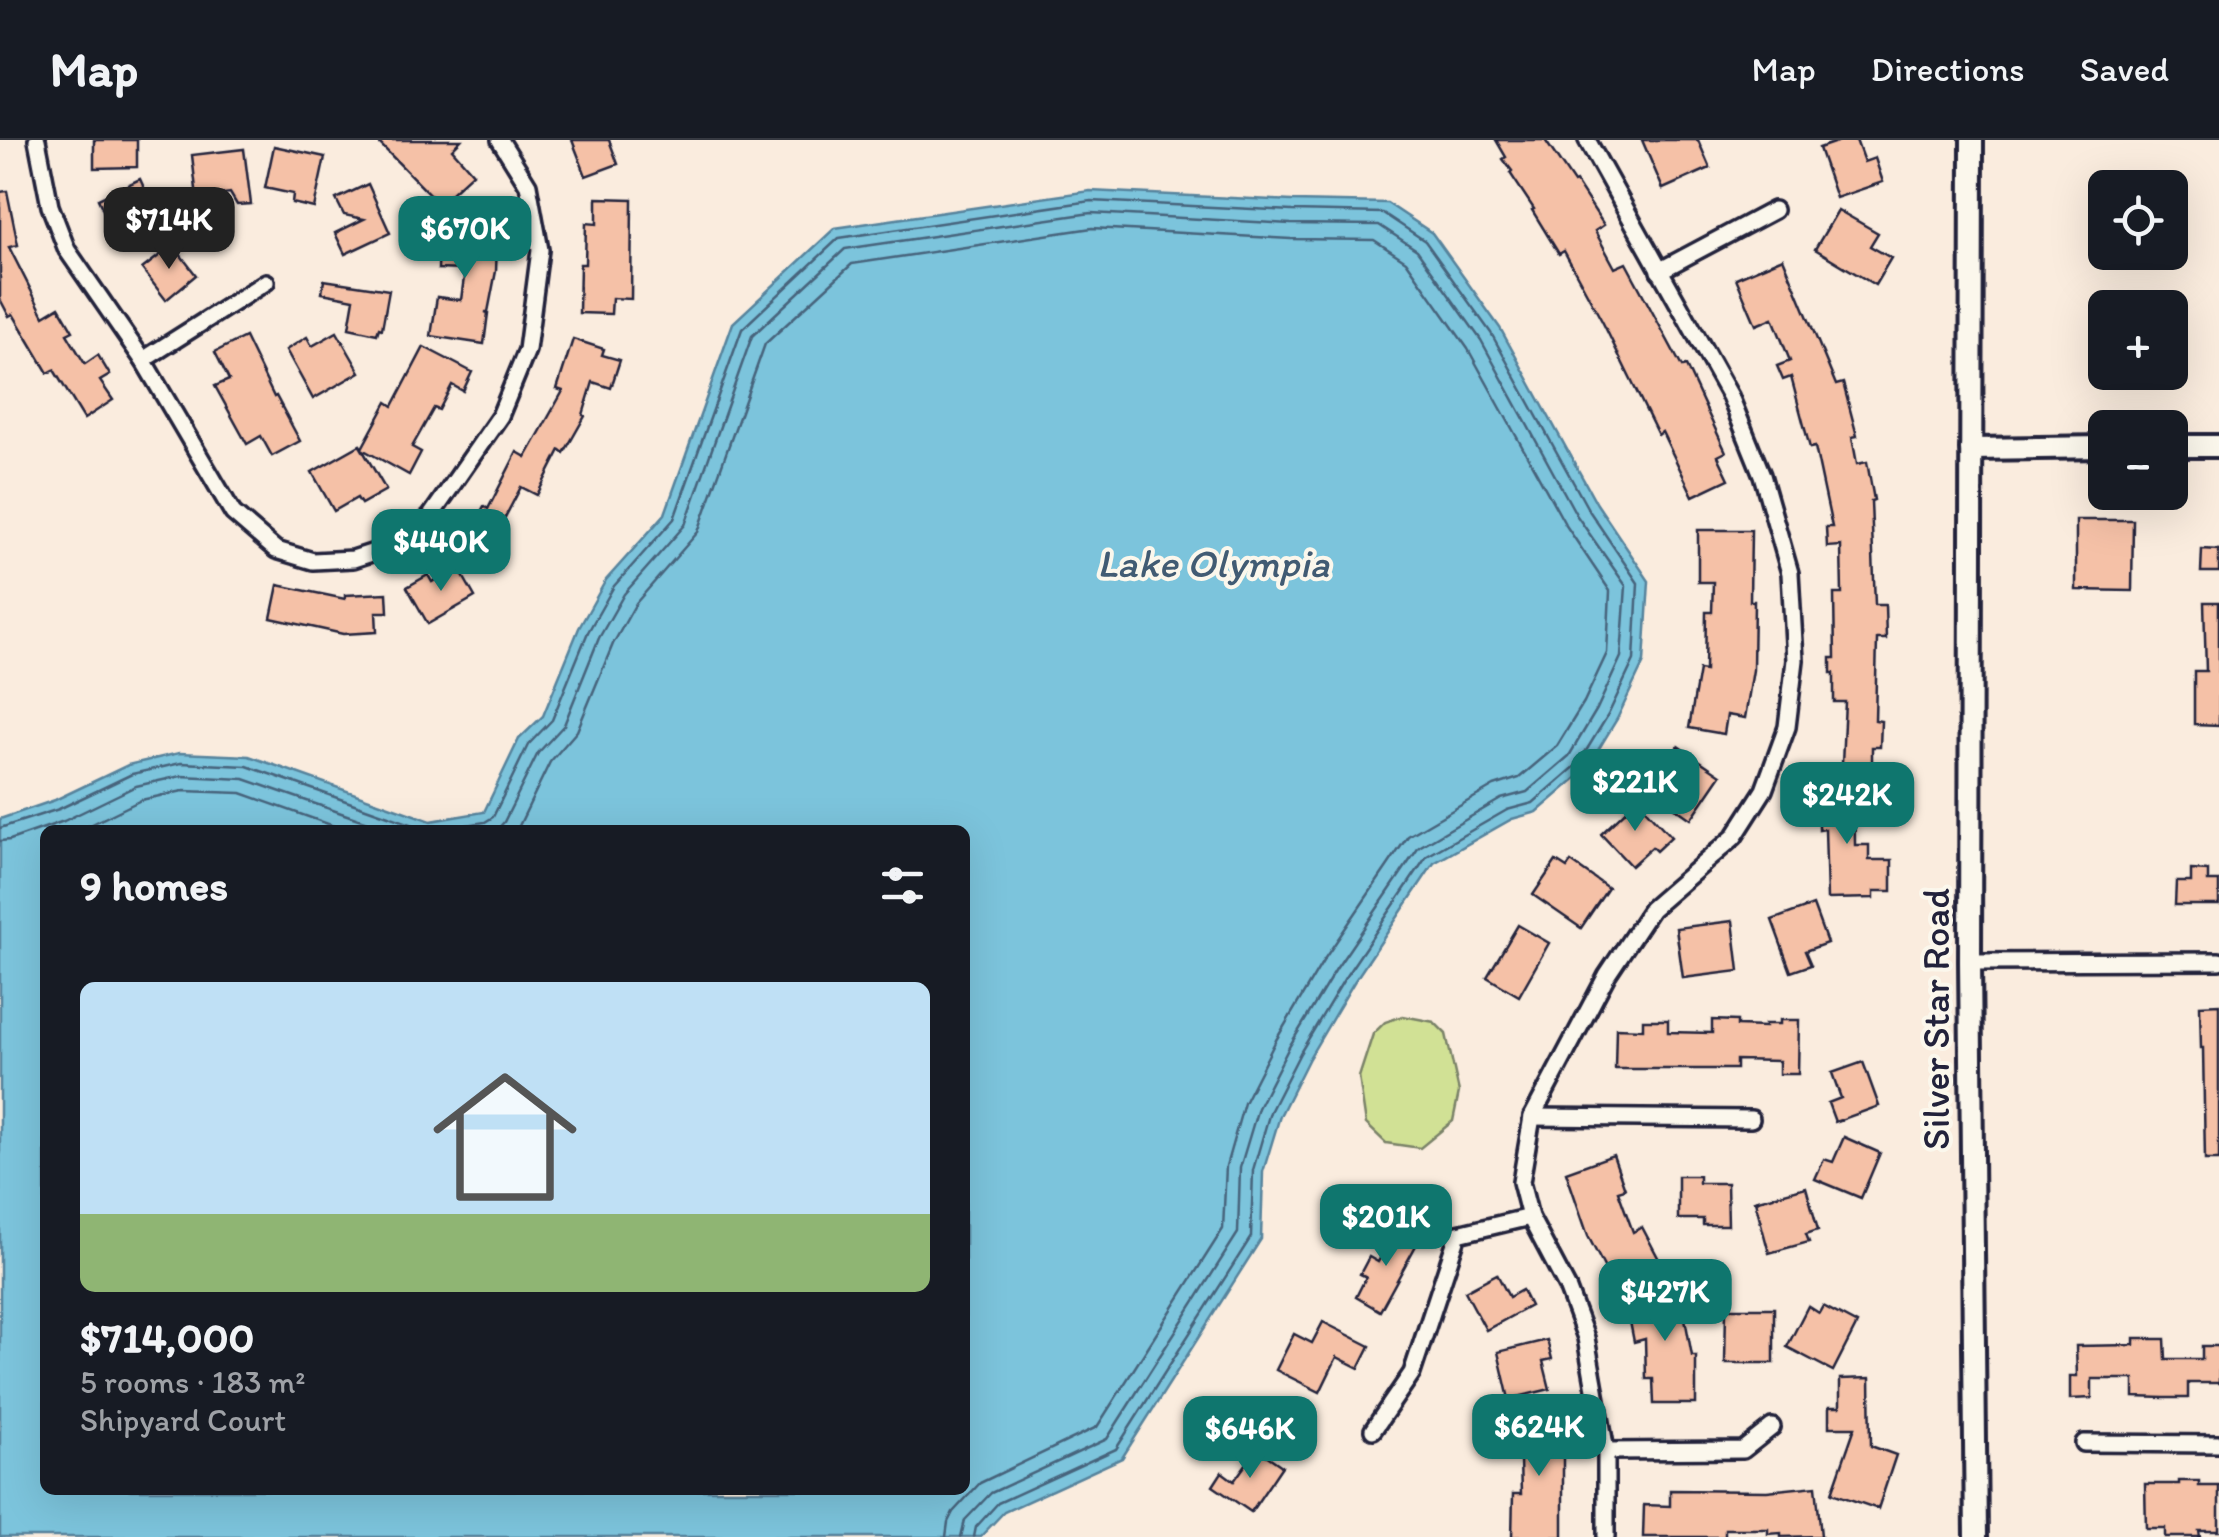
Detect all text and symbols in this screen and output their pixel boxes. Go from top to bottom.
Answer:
text: Map [50,40,138,98]
text: Map [1752,48,1816,90]
text: Directions [1871,48,2025,90]
text: Saved [2080,48,2169,90]
map controls [2088,170,2188,510]
button: locate [2088,170,2188,270]
pin: $714K [99,187,239,272]
pin: $670K [395,196,535,281]
text: $714K [126,200,212,238]
text: $670K [420,209,510,247]
button: + [2088,290,2188,390]
button: − [2088,410,2188,510]
pin: $440K [371,509,511,594]
text: $440K [394,522,488,560]
water label: Lake Olympia [1097,539,1330,587]
pin: $221K [1565,749,1705,834]
text: $221K [1592,762,1678,800]
pin: $242K [1777,762,1917,847]
text: $242K [1802,775,1892,813]
icon: filters [875,858,930,913]
text: 9 homes [80,860,228,911]
street label: Silver Star Road [1913,888,1959,1150]
icon: home [415,1047,595,1227]
pin: $201K [1316,1184,1456,1269]
text: $201K [1342,1197,1430,1235]
pin: $427K [1595,1259,1735,1344]
text: $427K [1621,1272,1709,1310]
text: $714,000 [80,1312,254,1363]
text: 5 rooms · 183 m² [80,1363,306,1401]
pin: $624K [1469,1394,1609,1479]
pin: $646K [1180,1396,1320,1481]
text: Shipyard Court [80,1401,286,1439]
text: $624K [1494,1407,1584,1445]
text: $646K [1205,1409,1295,1447]

